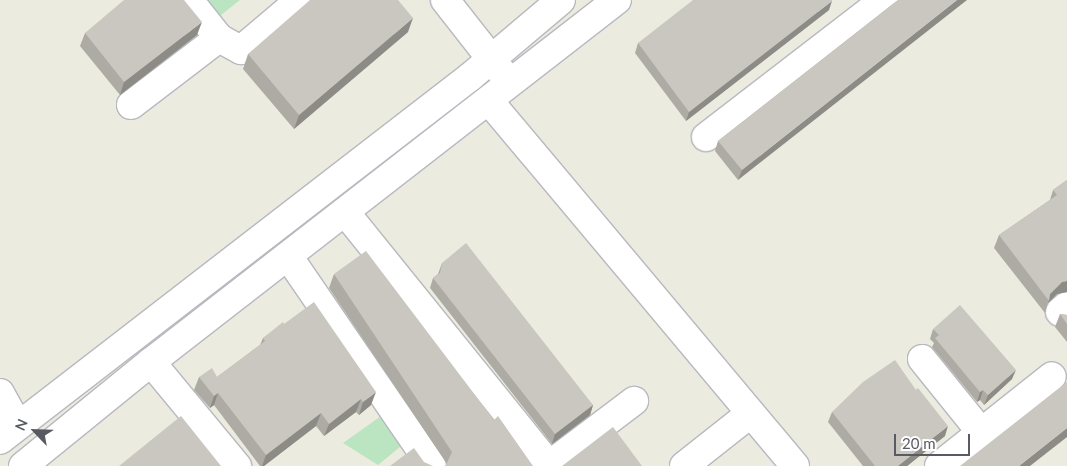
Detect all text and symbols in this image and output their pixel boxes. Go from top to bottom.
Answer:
north arrow [10,406,60,456]
text: N [11,416,31,433]
scale bar [897,424,973,456]
text: 20 m [902,434,936,452]

